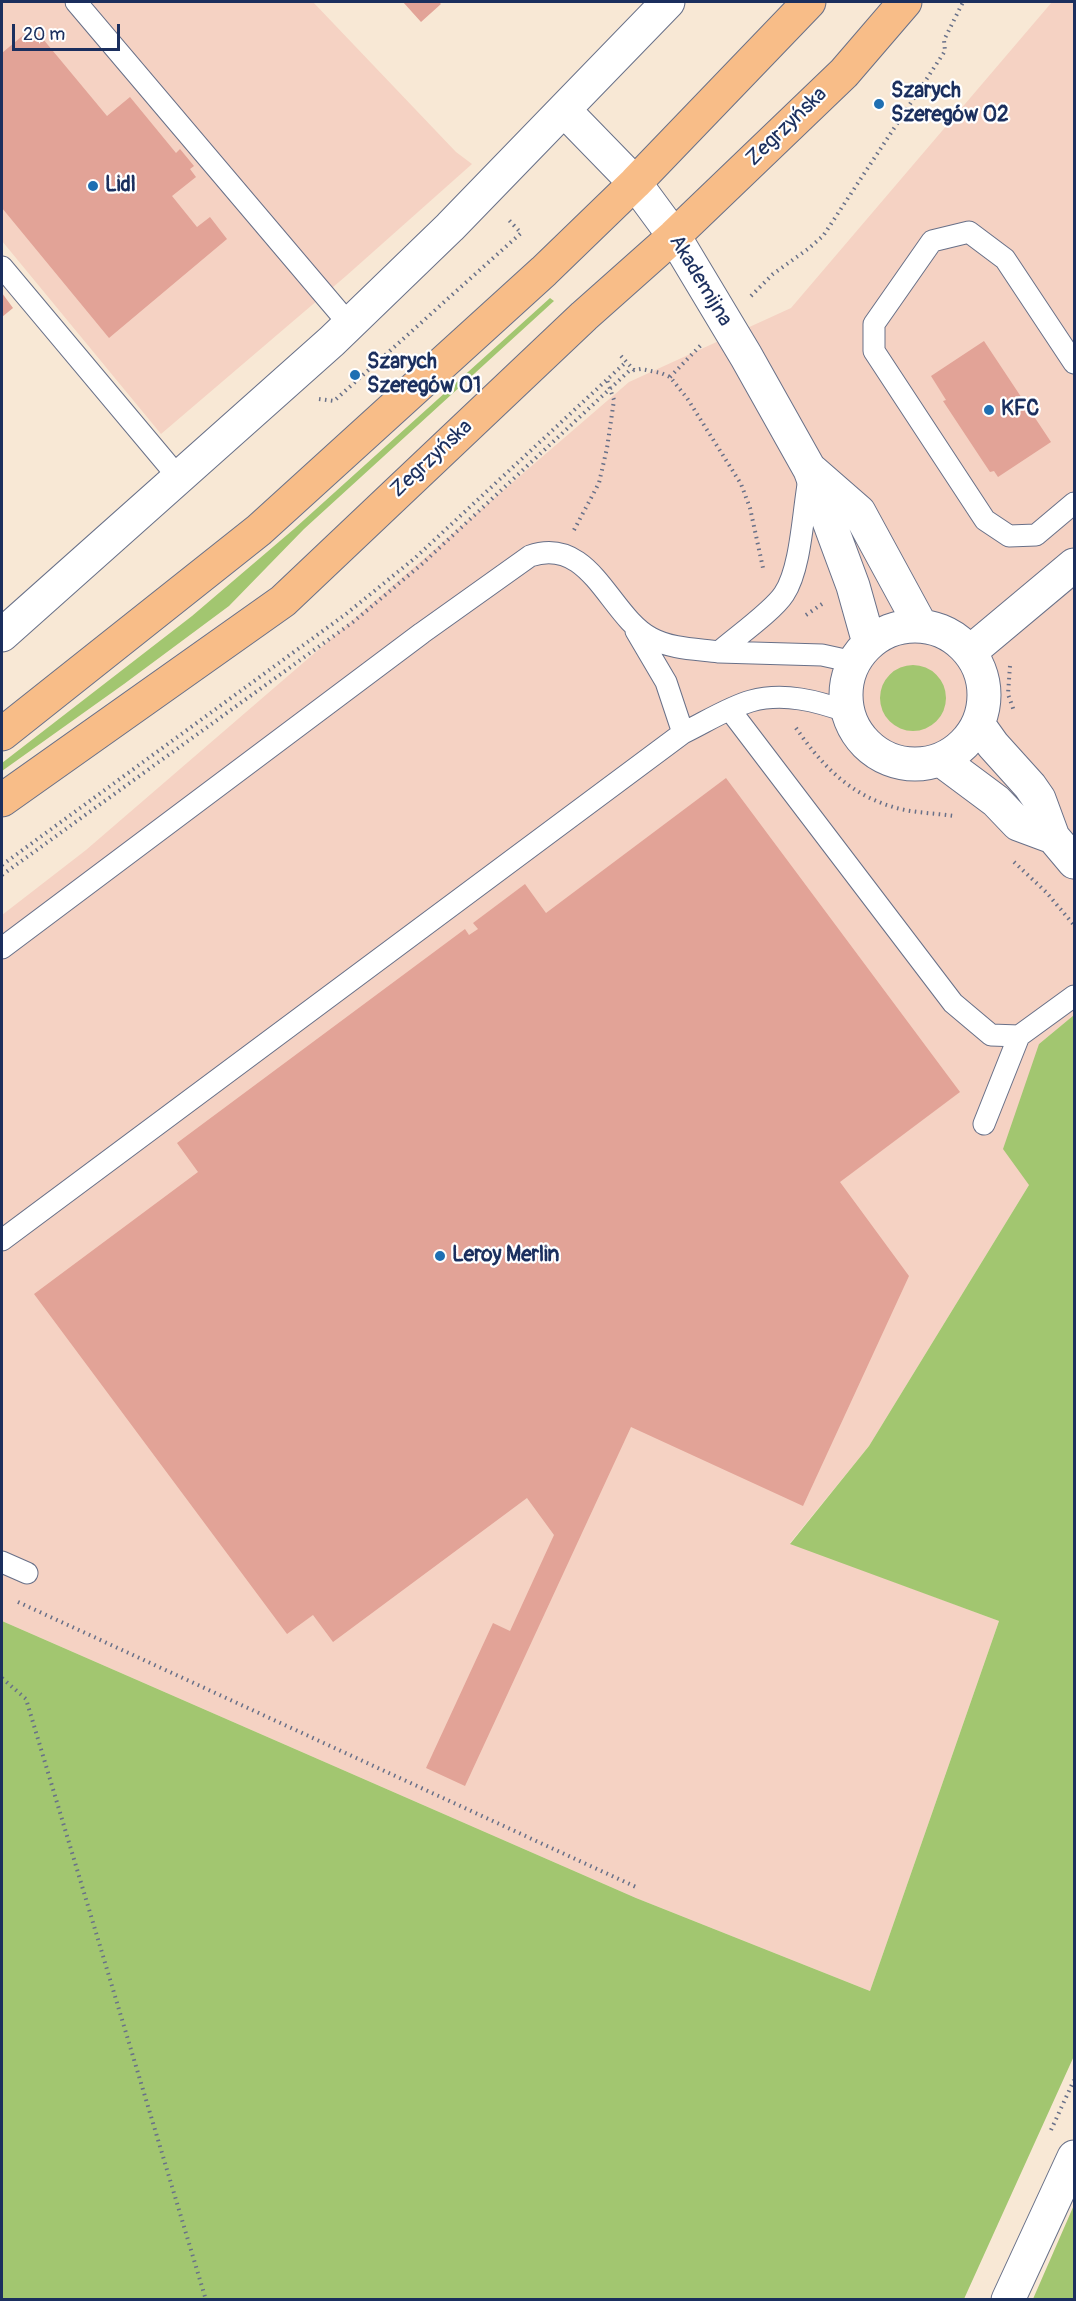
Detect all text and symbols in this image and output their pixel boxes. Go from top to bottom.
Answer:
scale bar [15,12,123,50]
text: 20 m [23,23,65,46]
place label: Szarych Szeregów 02 [891,79,1009,129]
street label: Zegrzyńska [741,82,833,172]
marker: Szarych Szeregów 02 [872,97,886,111]
place label: Lidl [105,173,136,199]
marker: Lidl [86,179,100,193]
street label: Akademijna [663,231,737,331]
place label: Szarych Szeregów 01 [367,350,481,400]
marker: Szarych Szeregów 01 [348,368,362,382]
place label: KFC [1001,397,1039,423]
marker: KFC [982,403,996,417]
street label: Zegrzyńska [386,415,478,503]
place label: Leroy Merlin [452,1243,559,1269]
marker: Leroy Merlin [433,1249,447,1263]

